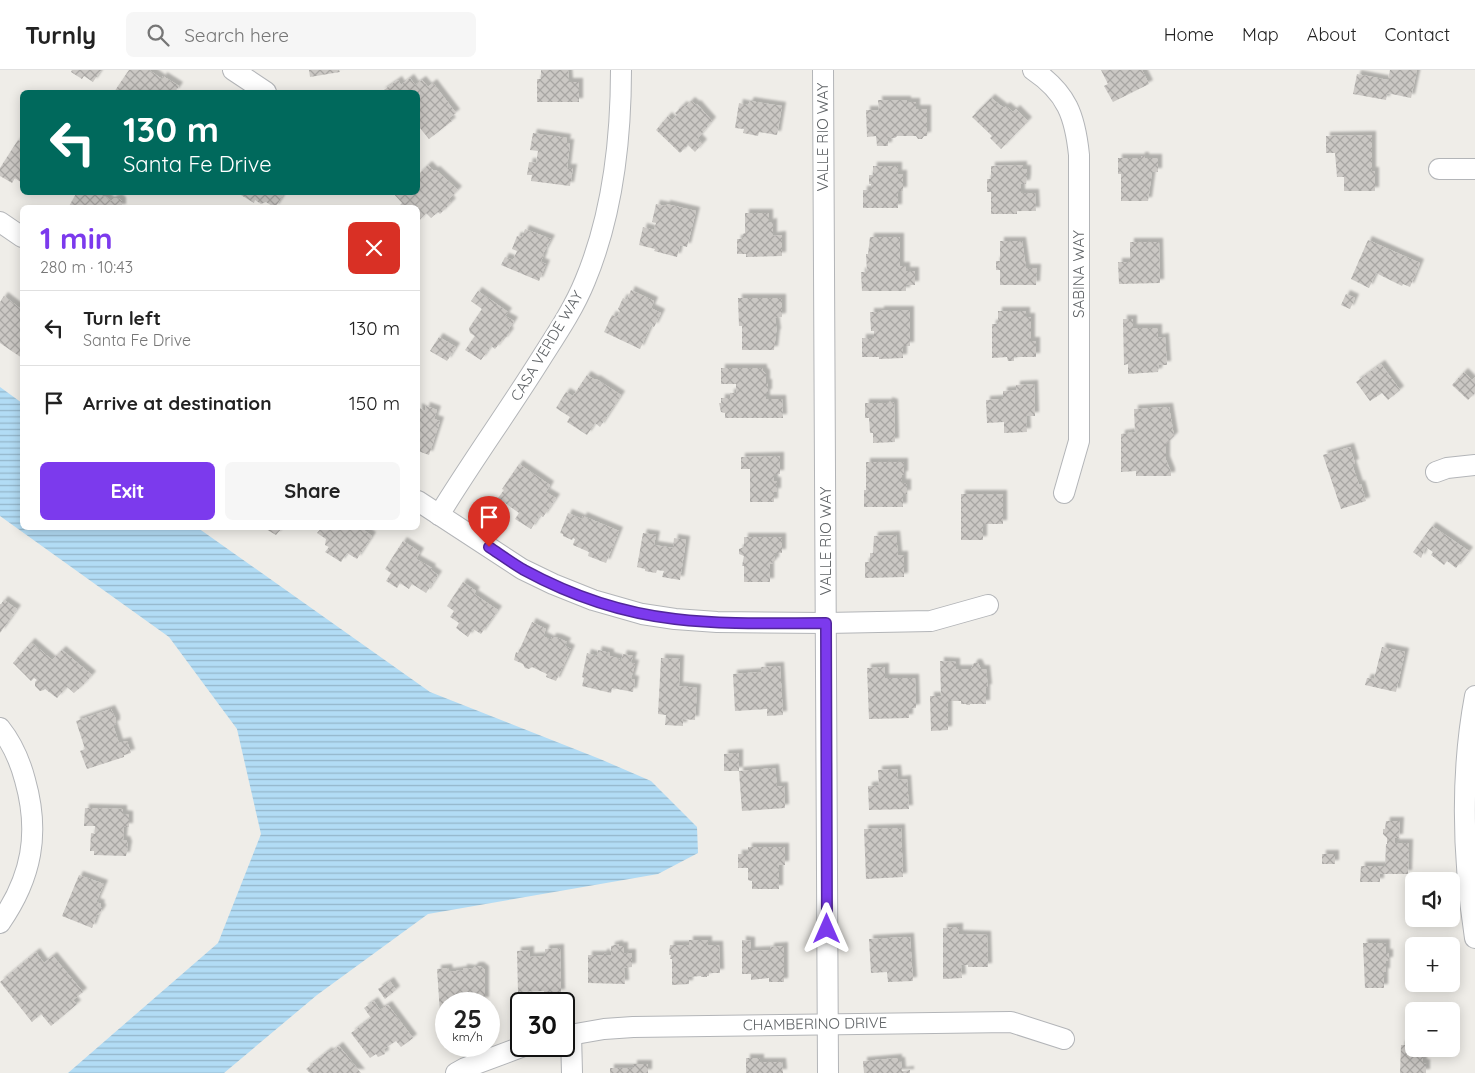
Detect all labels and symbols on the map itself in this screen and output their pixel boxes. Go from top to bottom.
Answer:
street label: VALLE RIO WAY [813,82,832,191]
street label: SABINA WAY [1069,229,1088,318]
street label: CASA VERDE WAY [506,287,587,404]
street label: VALLE RIO WAY [816,486,835,595]
pin [468,496,510,547]
position arrow [800,902,852,954]
speed limit sign: 30 [510,992,575,1057]
street label: CHAMBERINO DRIVE [743,1013,887,1034]

